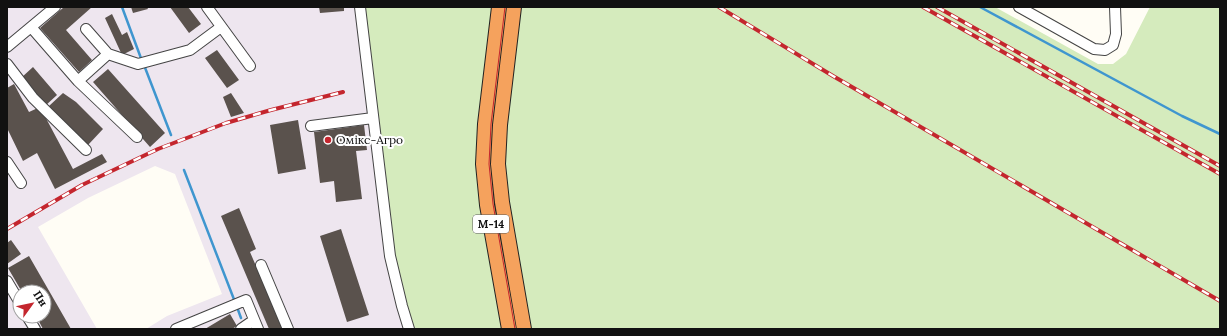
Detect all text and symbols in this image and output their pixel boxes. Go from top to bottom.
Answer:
place label: Омiкс-Агро [336,132,403,147]
marker: Омiкс-Агро [323,135,333,145]
road number: М-14 [473,215,509,233]
north arrow [12,284,52,324]
text: Пн [30,288,51,309]

